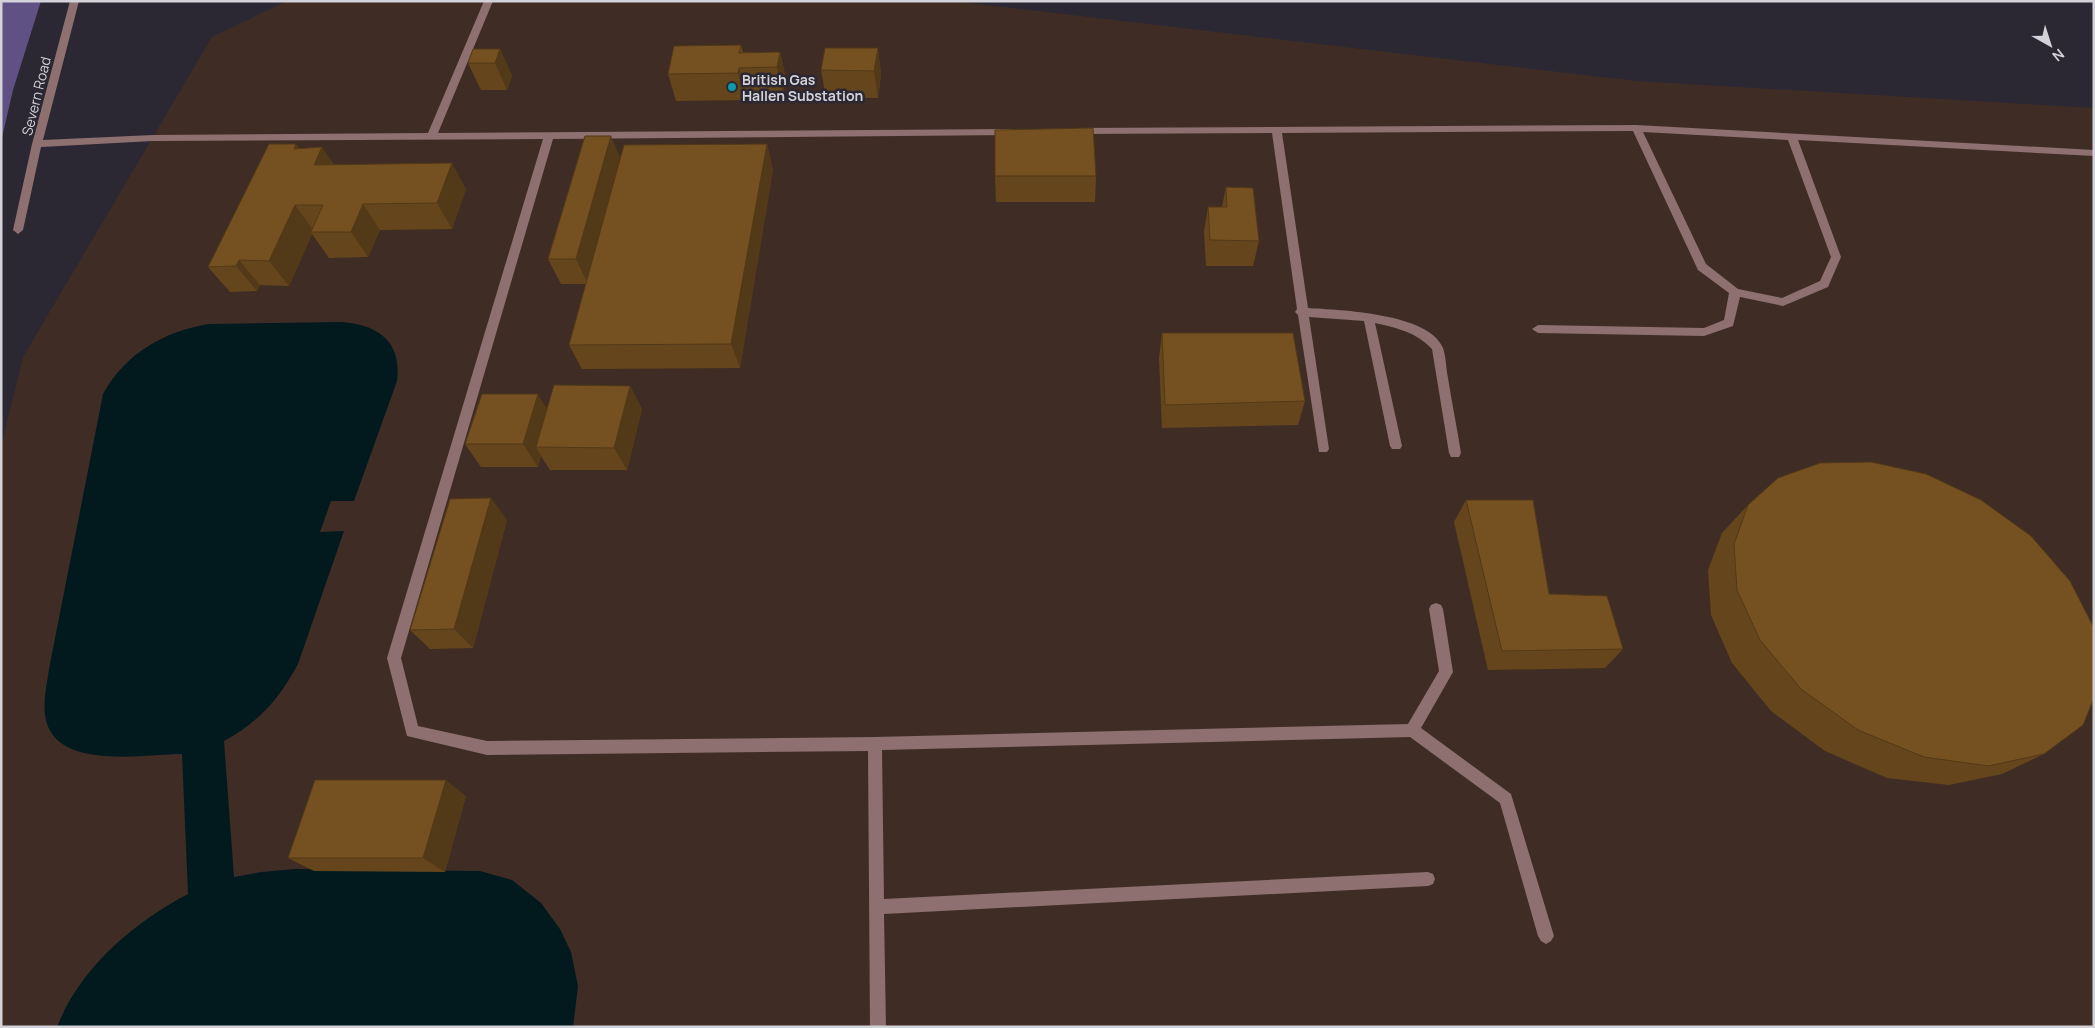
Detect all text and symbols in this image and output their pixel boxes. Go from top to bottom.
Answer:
north arrow [2025,20,2075,70]
text: N [2049,45,2068,66]
street label: Severn Road [17,54,55,138]
place label: British Gas Hallen Substation [742,70,863,105]
marker: British Gas Hallen Substation [726,81,738,93]

